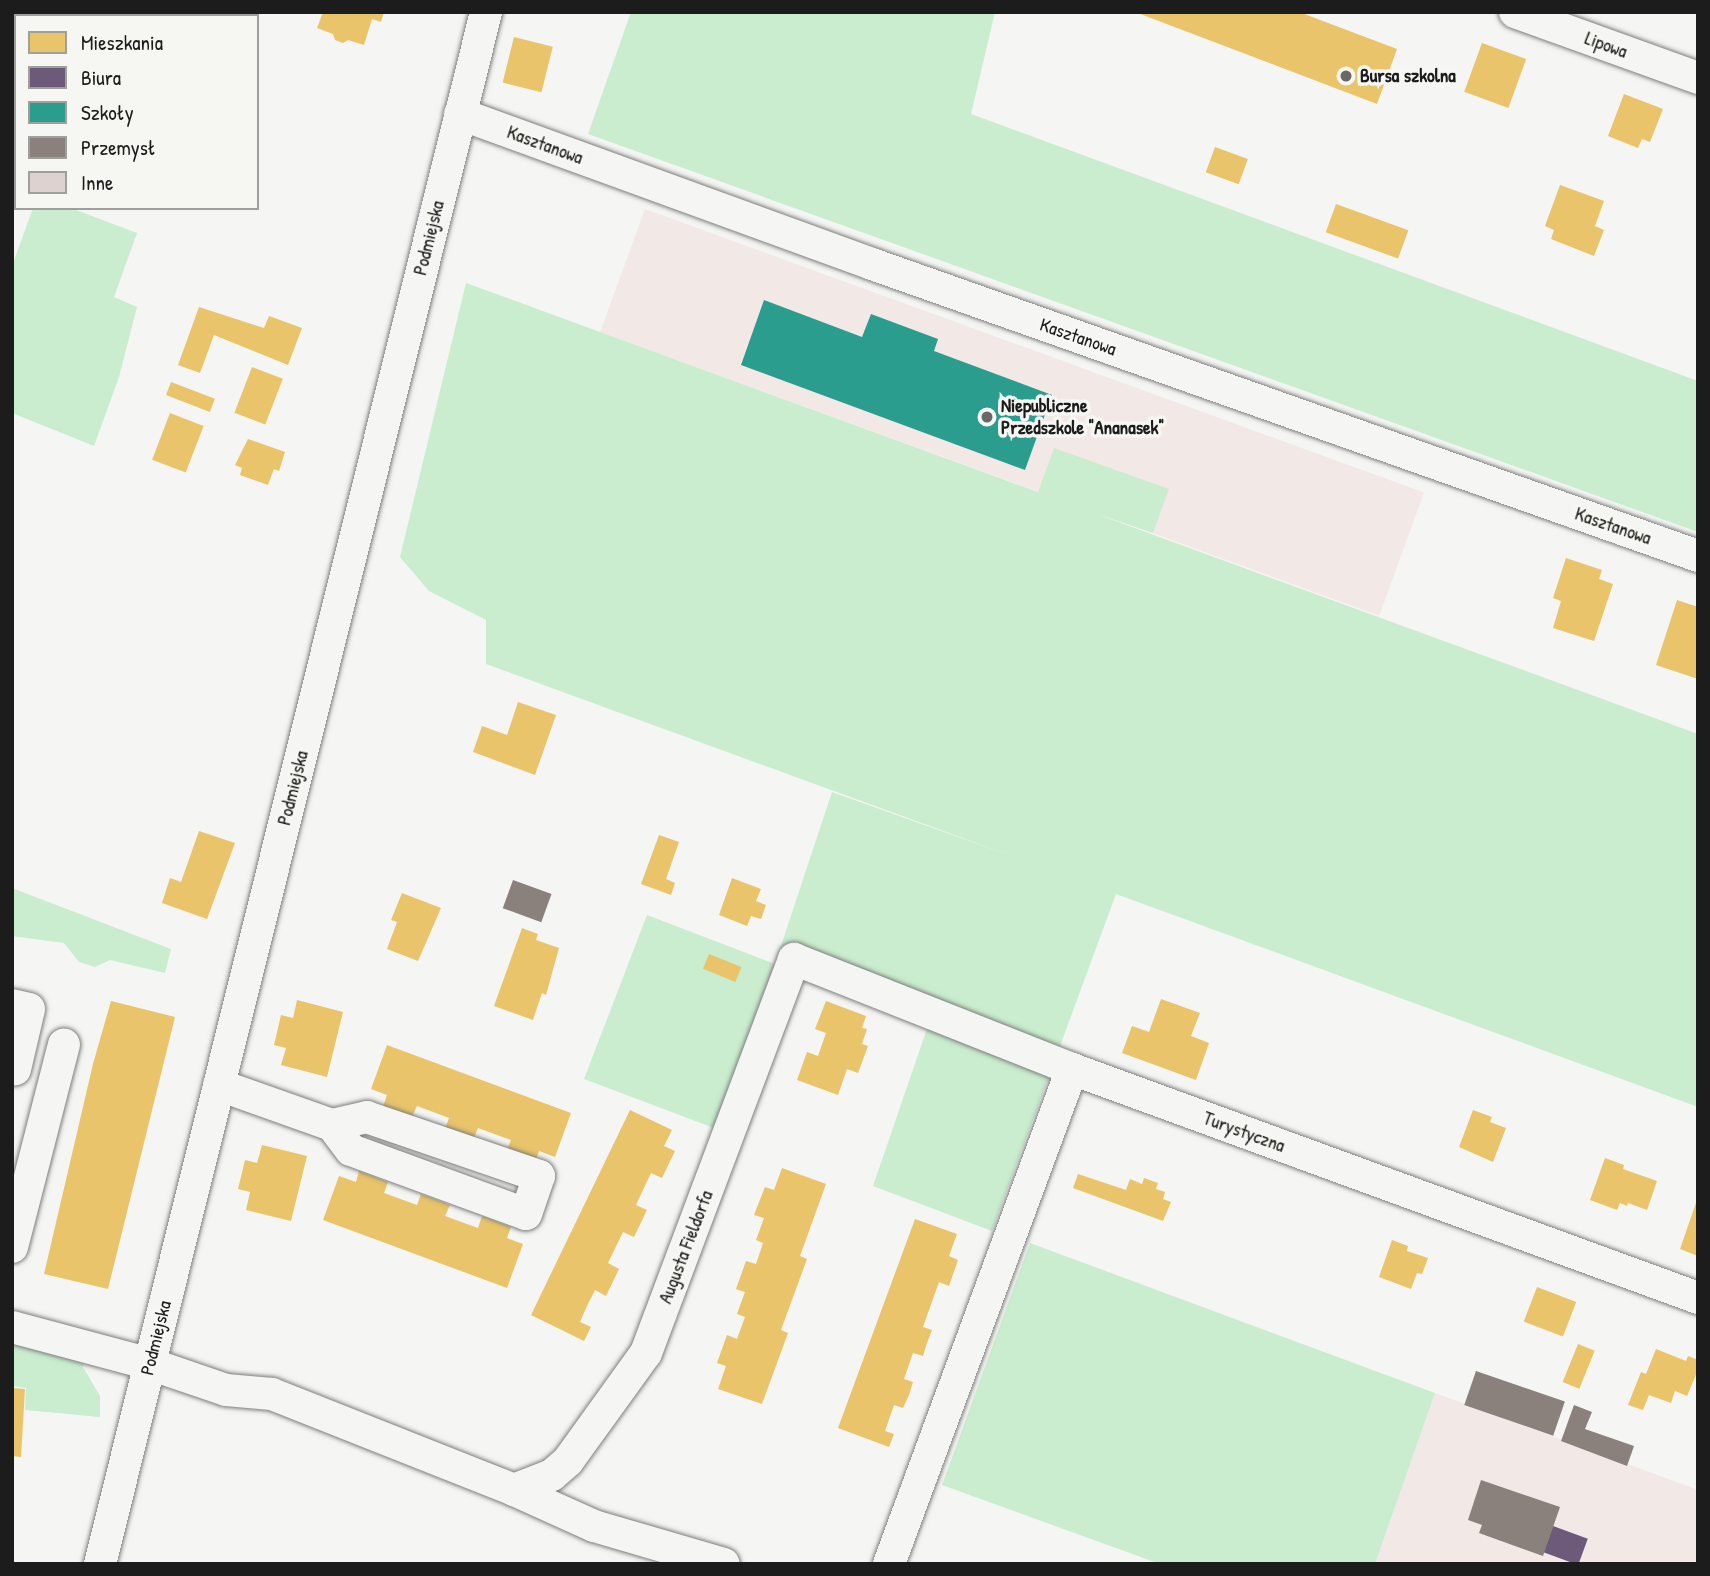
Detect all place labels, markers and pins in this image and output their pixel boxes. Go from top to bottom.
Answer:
place label: Bursa szkolna [1360,65,1456,87]
marker: Bursa szkolna [1338,68,1354,84]
place label: Niepubliczne Przedszkole "Ananasek" [1001,395,1164,439]
marker: Niepubliczne Przedszkole "Ananasek" [979,409,995,425]

